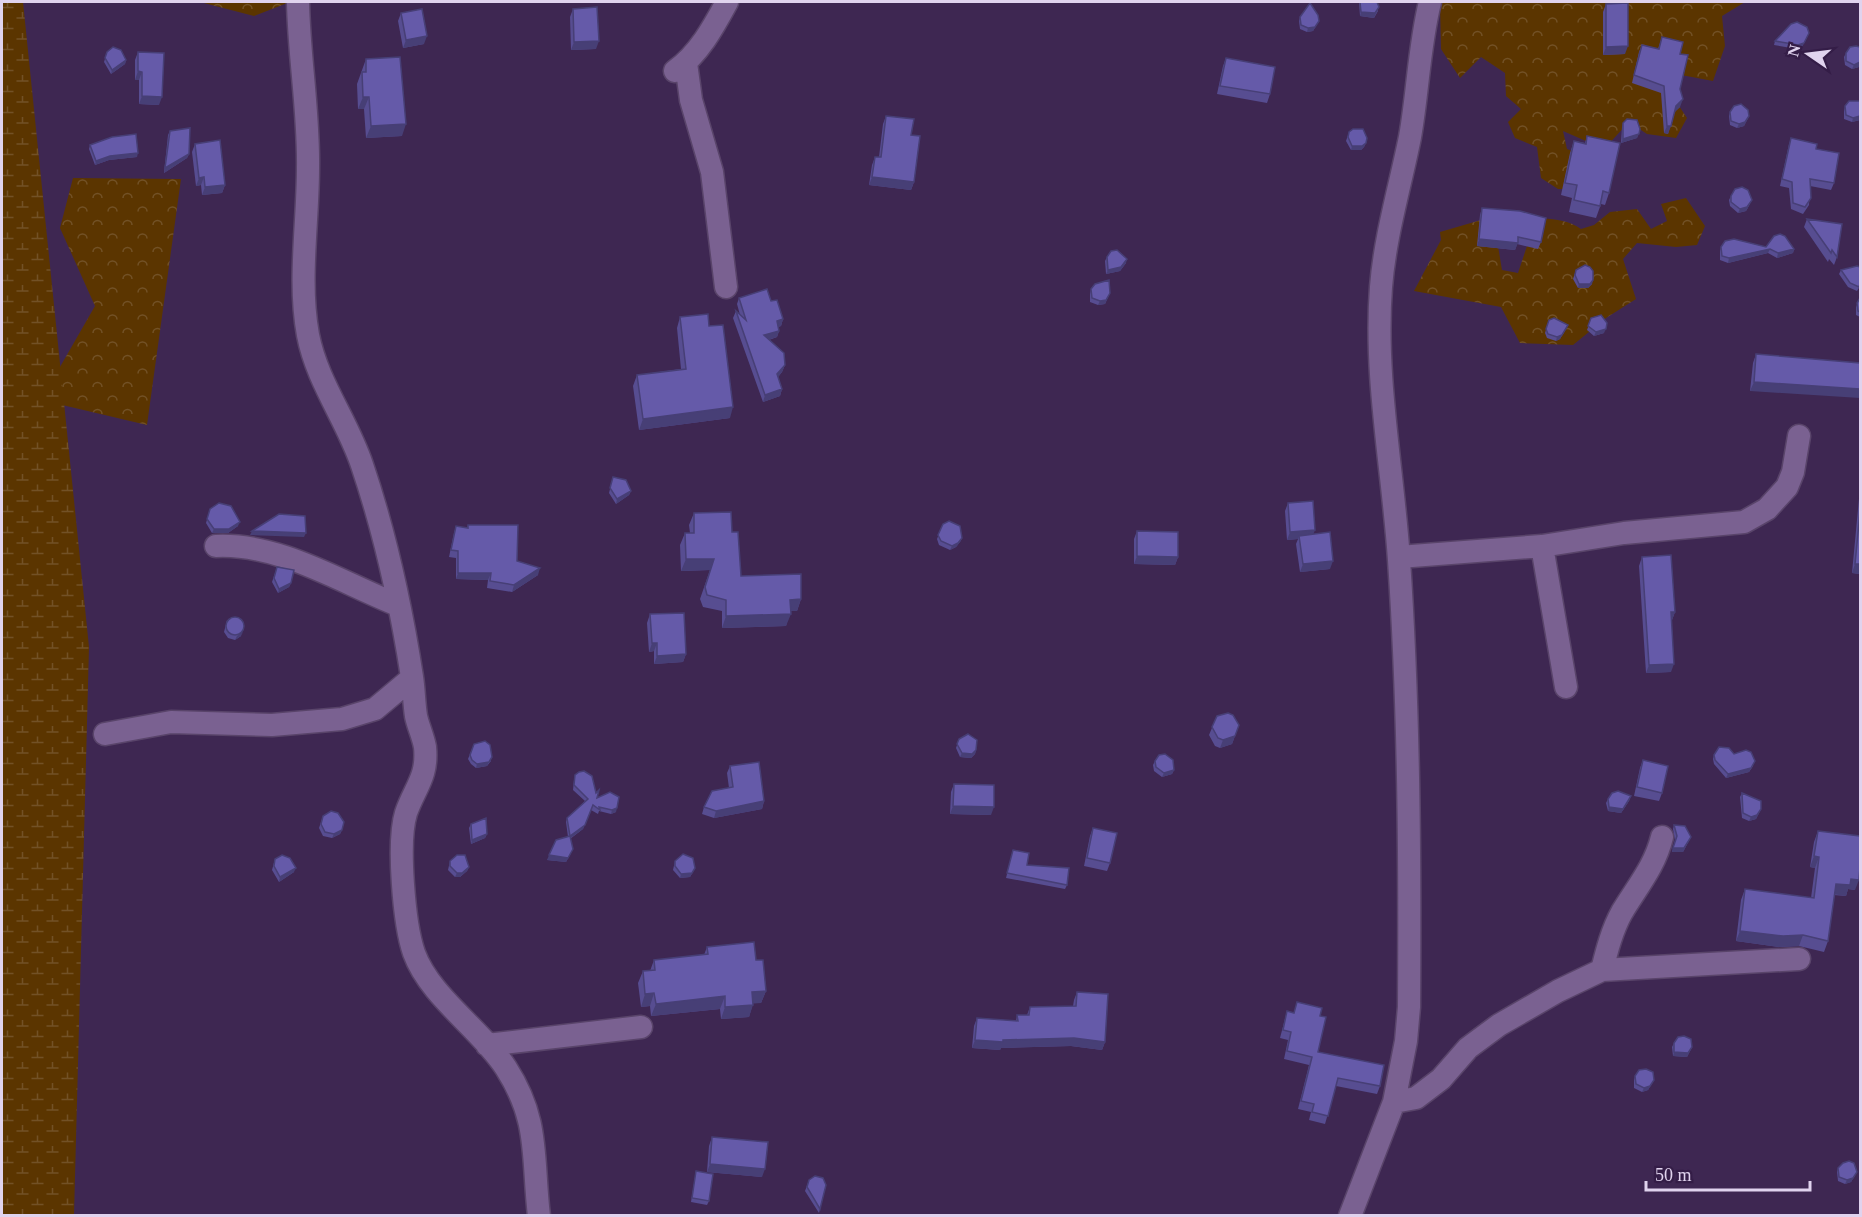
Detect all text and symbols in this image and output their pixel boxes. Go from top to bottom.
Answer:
north arrow [1778,24,1838,84]
text: N [1784,42,1804,58]
scale bar [1646,1154,1810,1192]
text: 50 m [1655,1165,1692,1185]

